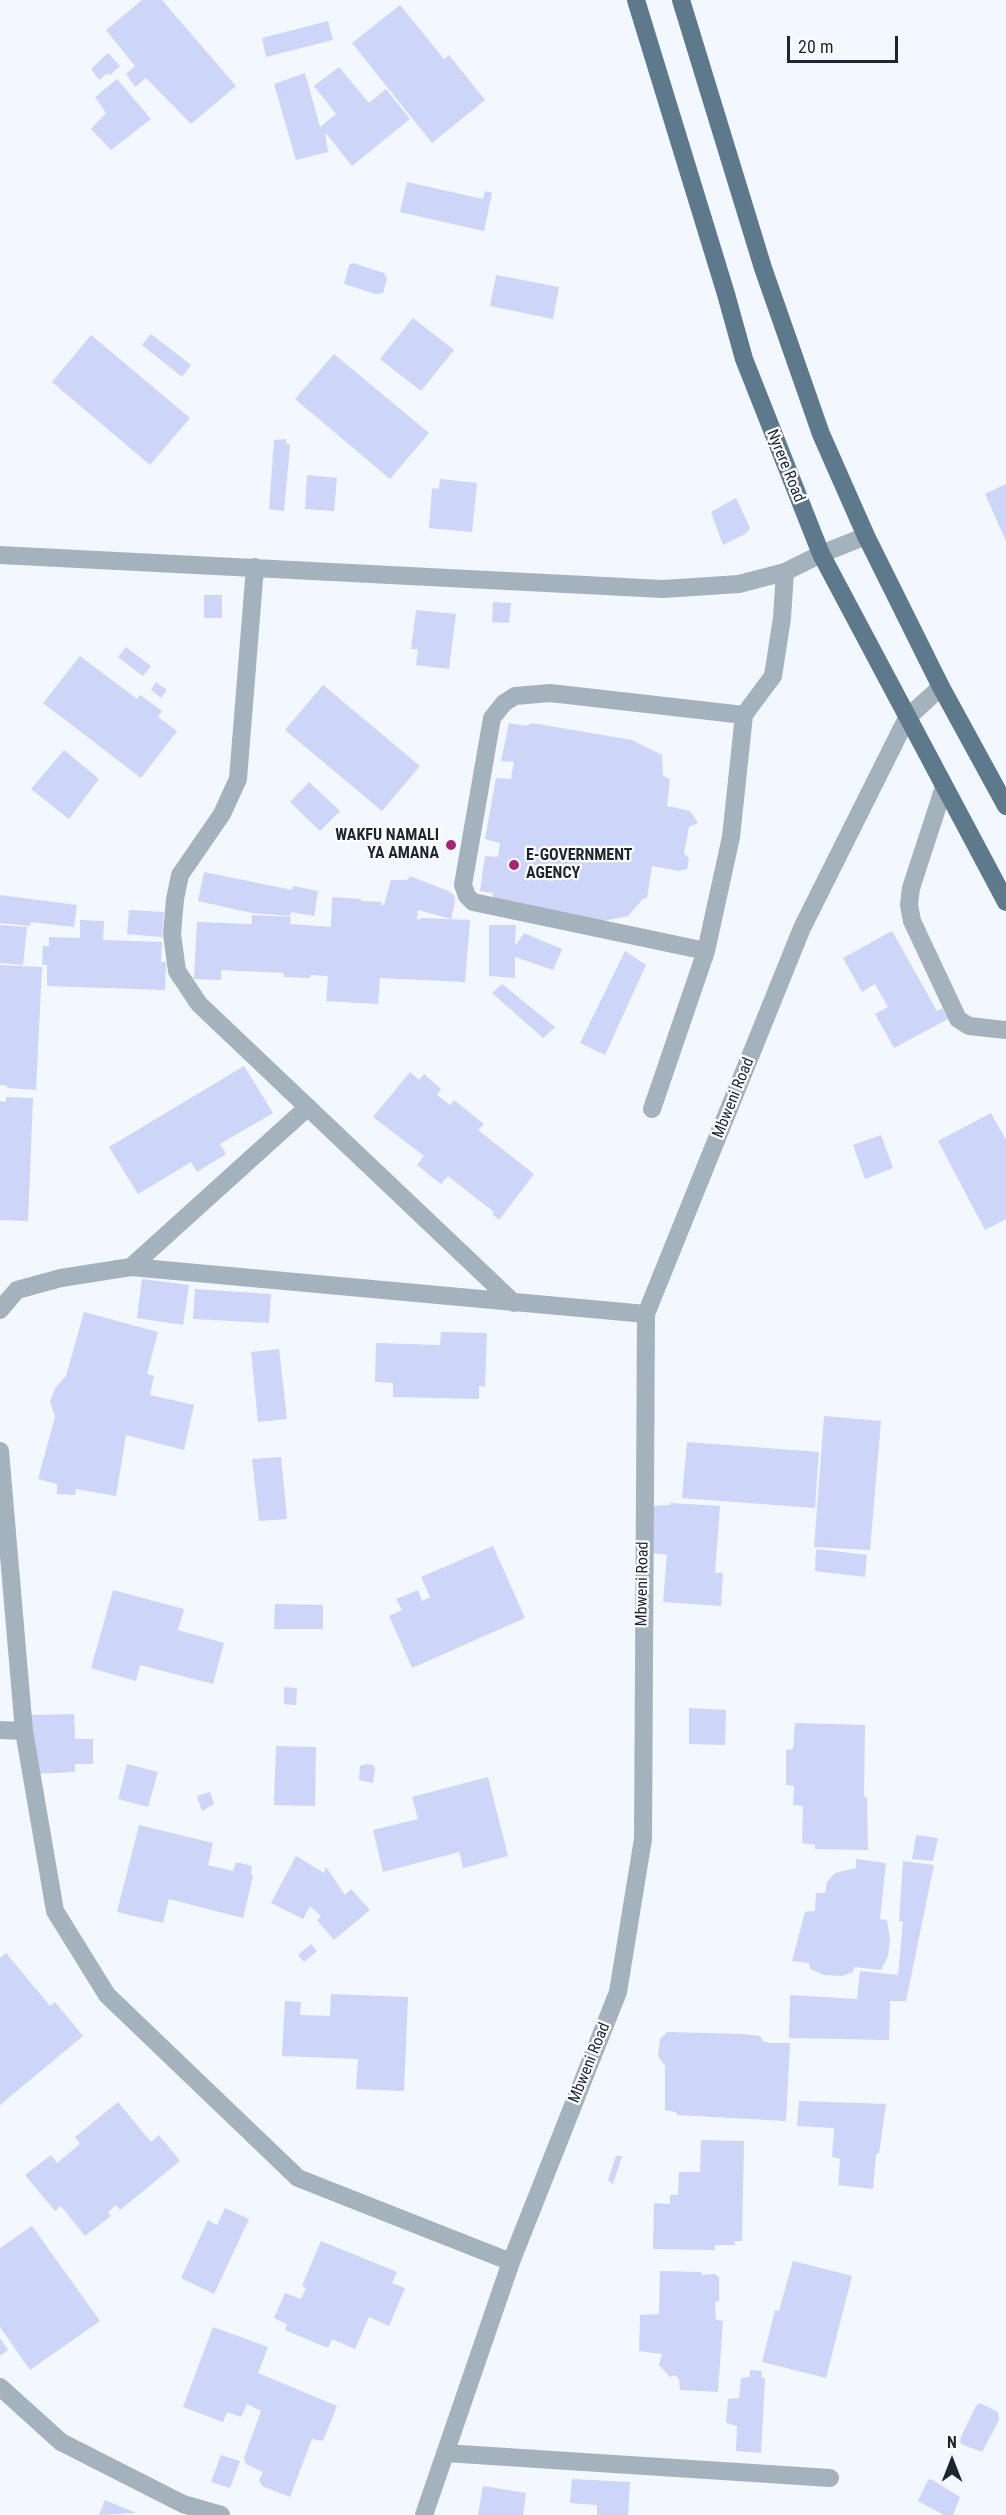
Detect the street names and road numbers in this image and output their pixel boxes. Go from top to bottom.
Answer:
street label: Nyrere Road [762,427,808,505]
street label: Mbweni Road [709,1055,759,1141]
street label: Mbweni Road [633,1541,653,1627]
street label: Mbweni Road [565,2020,615,2106]

